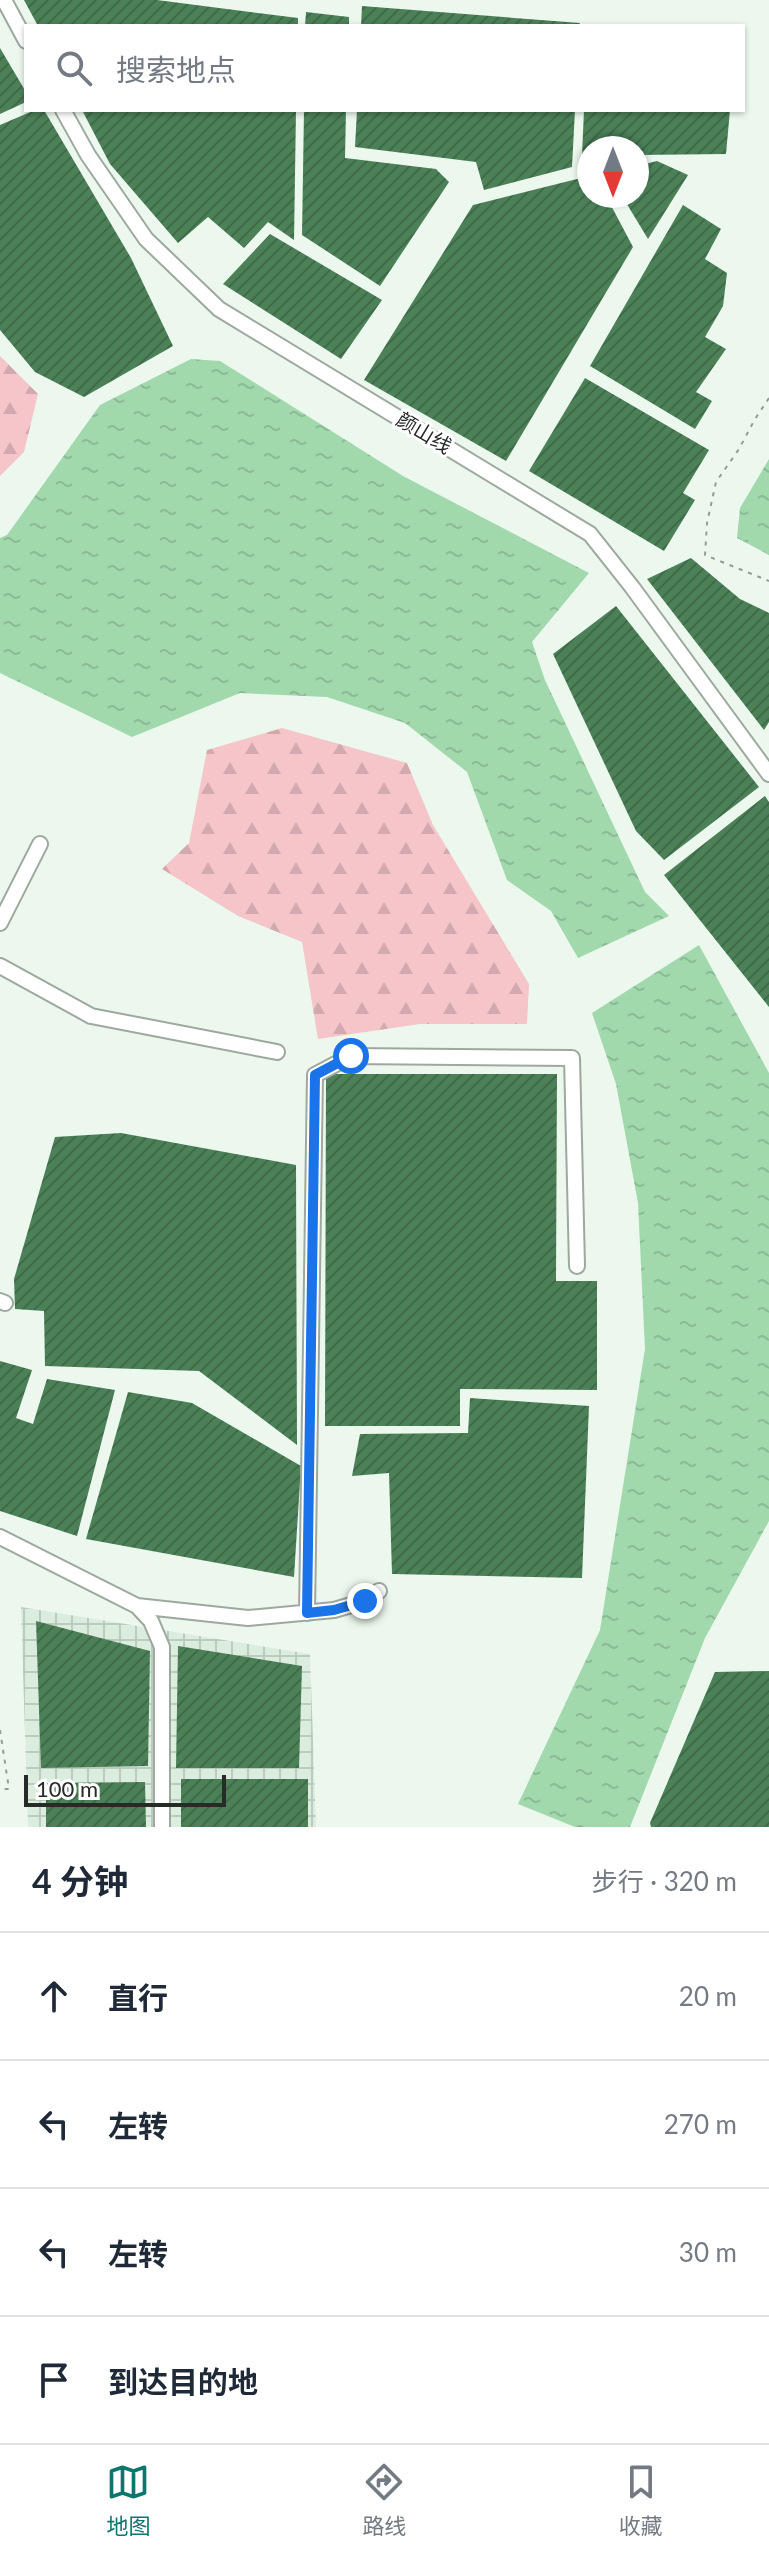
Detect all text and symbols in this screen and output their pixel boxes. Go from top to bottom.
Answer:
search box [24,24,745,112]
icon: search [52,46,96,90]
text: 搜索地点 [116,51,236,87]
north arrow [577,136,649,208]
street label: 颜山线 [393,406,456,458]
route start [333,1038,369,1074]
route end [347,1583,383,1619]
scale bar [24,1771,226,1807]
text: 100 m [36,1775,98,1802]
text: 4 分钟 [32,1860,128,1901]
text: 步行 · 320 m [592,1865,737,1897]
icon: ahead [32,1974,76,2018]
text: 直行 [108,1979,168,2015]
text: 20 m [679,1980,737,2012]
icon: left [32,2102,76,2146]
text: 左转 [108,2107,168,2143]
text: 270 m [664,2108,737,2140]
icon: left [32,2230,76,2274]
text: 左转 [108,2235,168,2271]
text: 30 m [679,2236,737,2268]
icon: arrive [32,2358,76,2402]
text: 到达目的地 [108,2363,258,2399]
tab: 地图 [106,2460,150,2540]
tab: 路线 [362,2460,407,2540]
tab: 收藏 [619,2460,663,2540]

